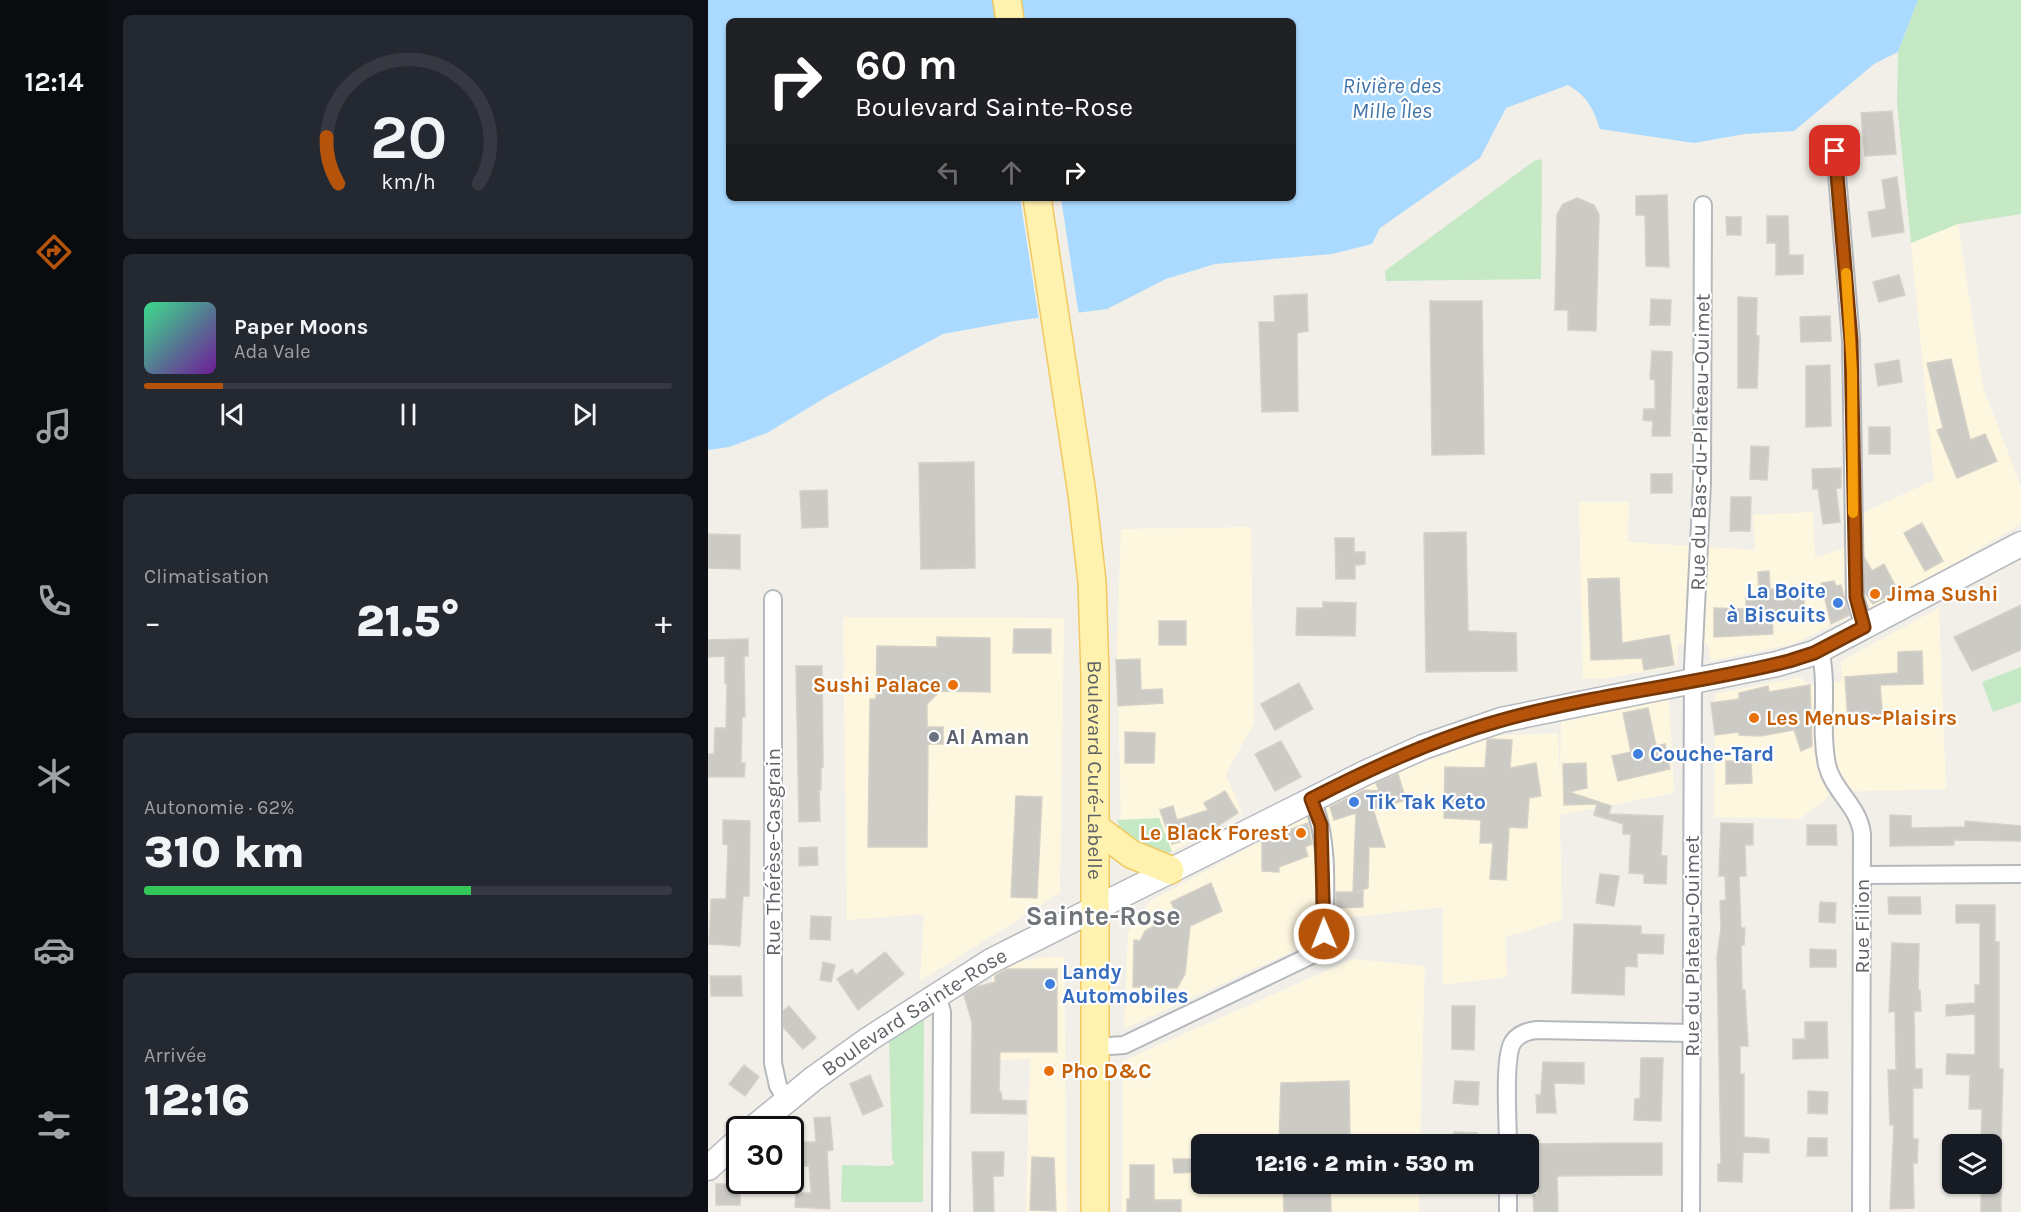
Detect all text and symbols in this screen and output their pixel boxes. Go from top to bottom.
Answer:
text: 60 m [855,40,958,90]
icon: right [756,42,834,120]
text: 12:14 [25,66,83,98]
water label: Rivière des Mille Îles [1343,73,1441,124]
text: Boulevard Sainte-Rose [855,91,1133,123]
text: 20 [369,101,447,174]
pin [1809,125,1860,176]
icon: arrive [1818,134,1851,167]
icon: left [932,156,965,189]
icon: ahead [995,156,1028,189]
icon: right [1058,156,1091,189]
text: km/h [381,170,435,195]
icon: directions [33,231,75,273]
street label: Rue du Bas-du-Plateau-Ouimet [1685,293,1715,591]
text: Paper Moons [234,314,368,340]
text: Ada Vale [234,340,311,363]
icon: previous [216,398,249,431]
icon: pause [392,398,425,431]
icon: next [568,398,601,431]
icon: music [33,405,75,447]
text: Climatisation [144,565,269,588]
place label: La Boite à Biscuits [1726,579,1826,627]
icon: phone [33,580,75,622]
place label: Jima Sushi [1887,582,1998,606]
marker: Jima Sushi [1868,587,1882,601]
text: 21.5° [356,595,460,647]
marker: La Boite à Biscuits [1831,596,1845,610]
text: − [144,603,161,641]
text: + [655,603,672,641]
street label: Boulevard Curé-Labelle [1083,660,1107,880]
place label: Sushi Palace [813,673,941,697]
marker: Sushi Palace [946,678,960,692]
place label: Les Menus~Plaisirs [1766,706,1957,730]
marker: Les Menus~Plaisirs [1747,711,1761,725]
place label: Al Aman [946,725,1029,749]
marker: Al Aman [927,730,941,744]
place label: Couche-Tard [1650,742,1774,766]
marker: Couche-Tard [1631,747,1645,761]
street label: Rue Thérèse-Casgrain [761,748,785,956]
icon: climate [33,755,75,797]
place label: Tik Tak Keto [1366,790,1486,814]
marker: Tik Tak Keto [1347,795,1361,809]
text: Autonomie · 62% [144,796,295,819]
place label: Le Black Forest [1140,821,1289,845]
text: 310 km [144,826,304,878]
marker: Le Black Forest [1294,826,1308,840]
street label: Rue du Plateau-Ouimet [1680,835,1704,1057]
street label: Rue Filion [1850,879,1874,973]
district label: Sainte-Rose [1026,900,1180,932]
position arrow [1292,902,1356,966]
icon: car [33,929,75,971]
street label: Boulevard Sainte-Rose [817,943,1011,1081]
place label: Landy Automobiles [1062,960,1189,1008]
marker: Landy Automobiles [1043,977,1057,991]
text: Arrivée [144,1044,207,1067]
place label: Pho D&C [1061,1059,1151,1083]
marker: Pho D&C [1042,1064,1056,1078]
text: 12:16 [144,1074,250,1126]
icon: filters [33,1104,75,1146]
speed limit sign: 30 [726,1116,804,1194]
map controls [1942,1134,2002,1194]
button: layers [1942,1134,2002,1194]
text: 12:16 · 2 min · 530 m [1255,1151,1475,1177]

